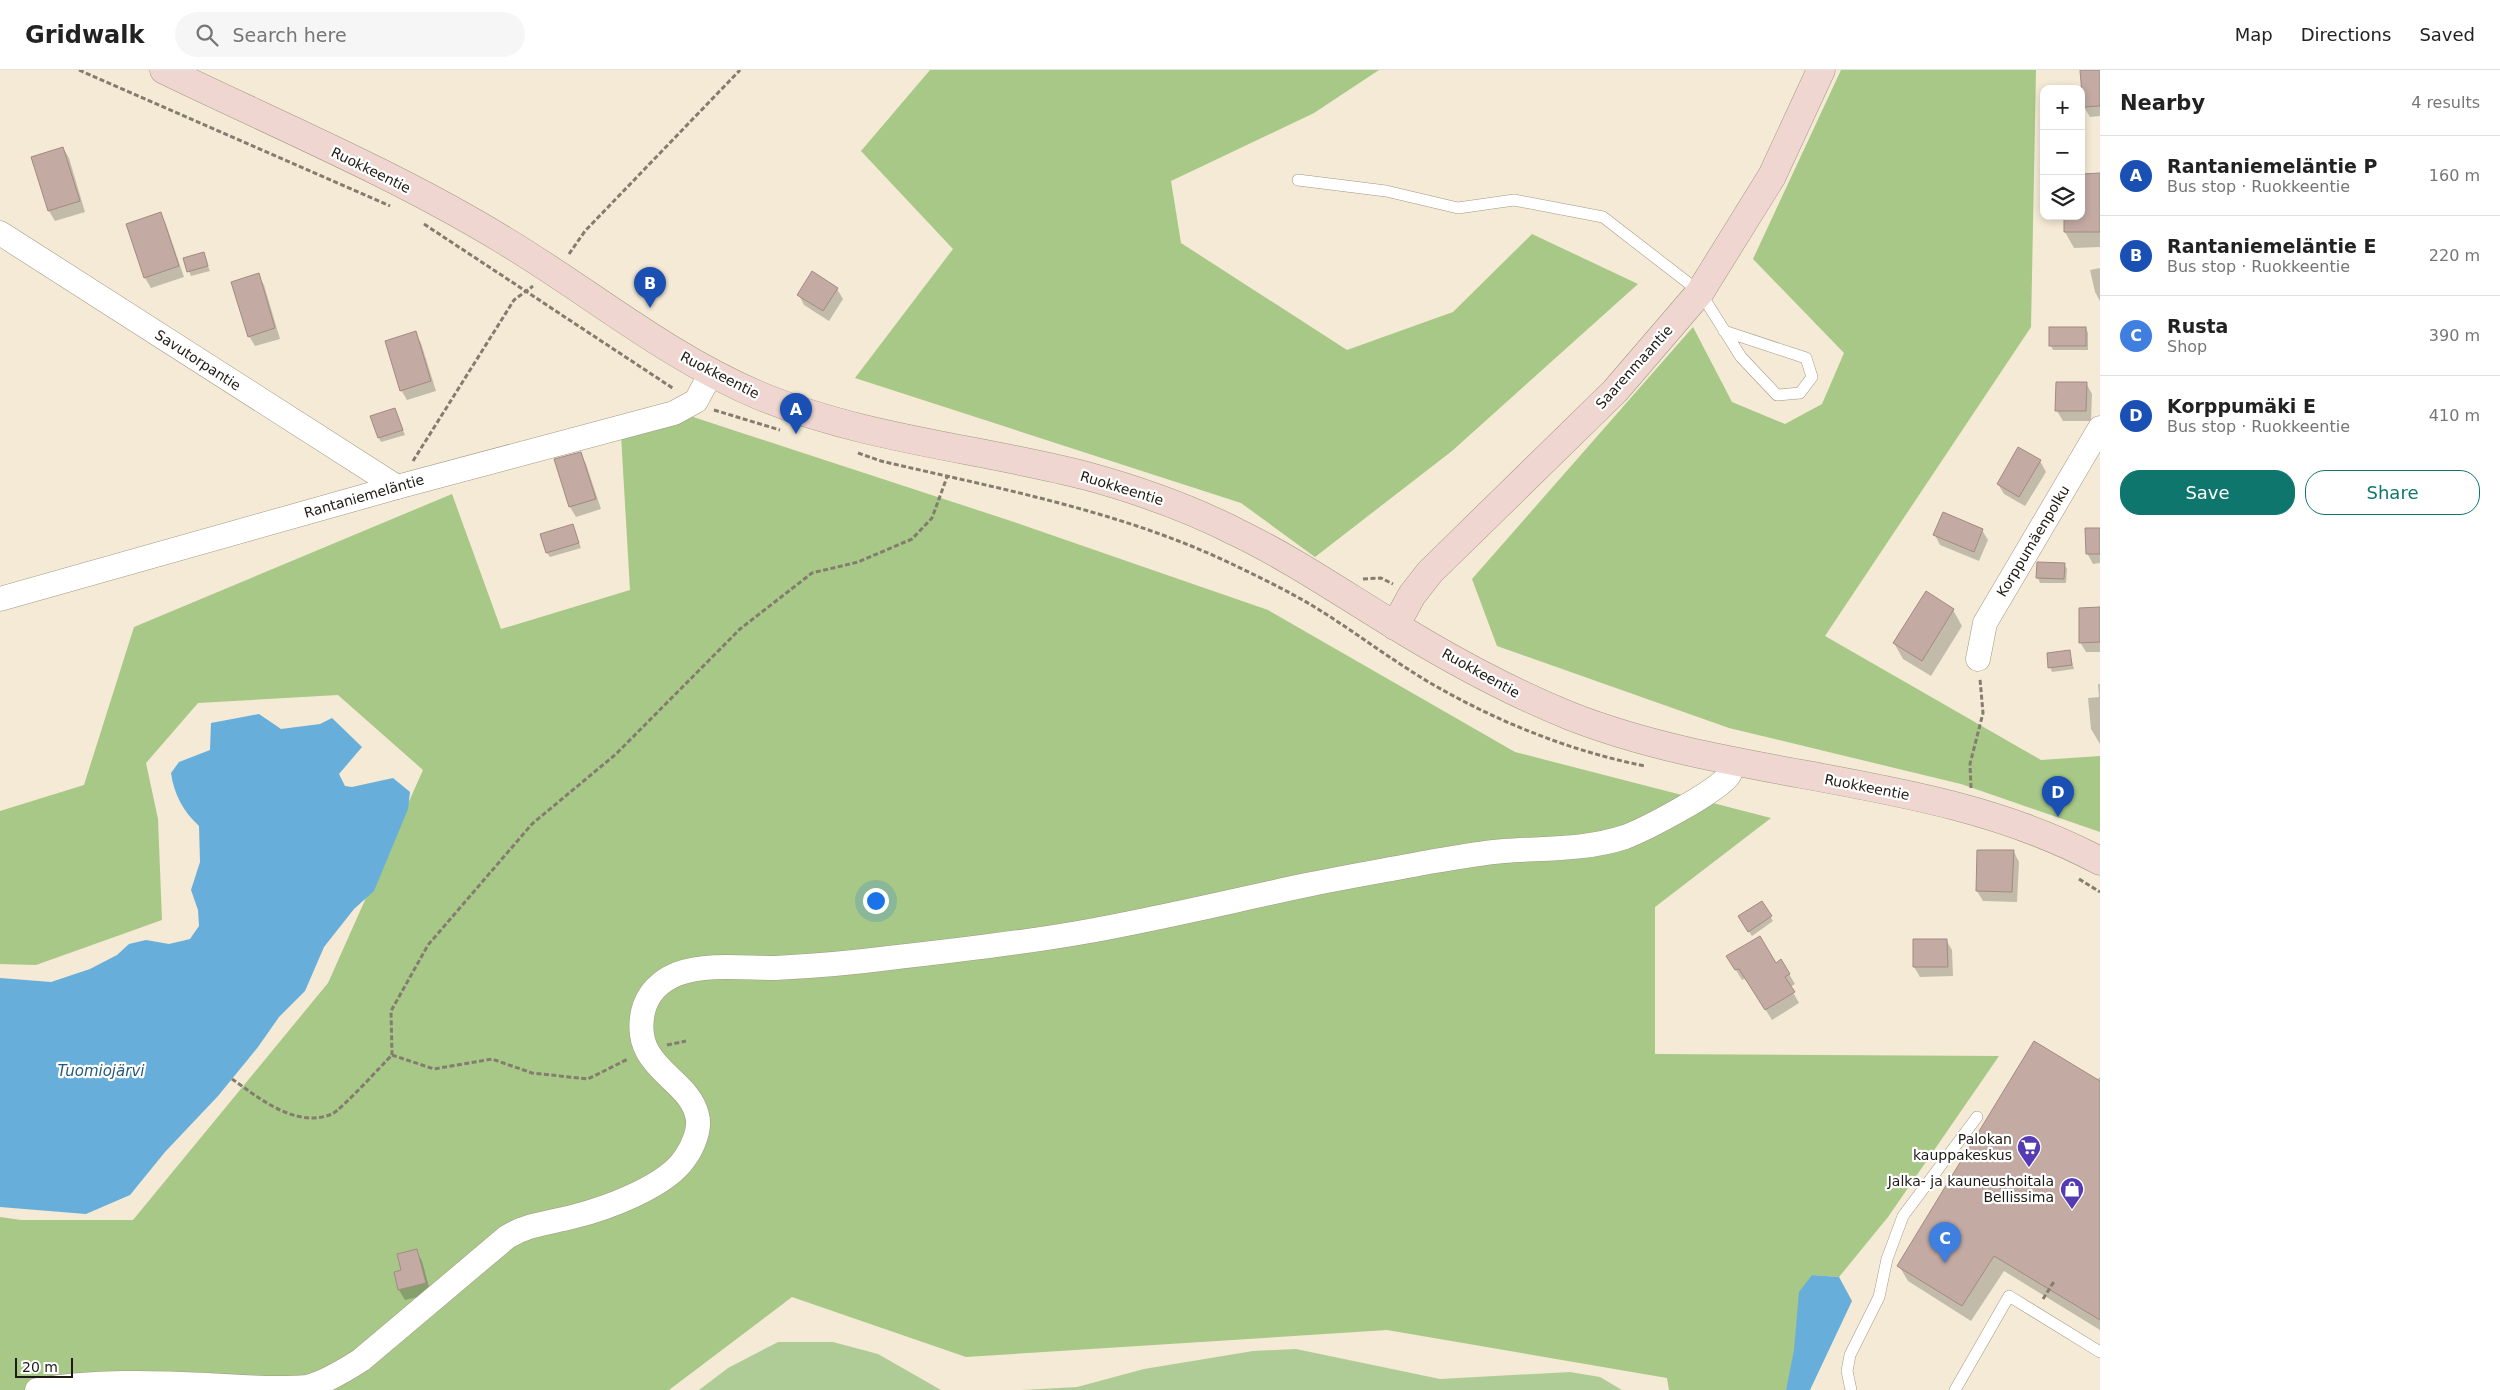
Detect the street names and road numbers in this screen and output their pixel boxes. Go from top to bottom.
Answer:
street label: Ruokkeentie [329,144,413,196]
street label: Saarenmaantie [1592,322,1676,412]
street label: Savutorpantie [152,326,244,394]
street label: Ruokkeentie [678,348,762,402]
street label: Ruokkeentie [1078,468,1166,508]
street label: Rantaniemeläntie [302,471,426,521]
street label: Korppumäenpolku [1993,482,2073,600]
street label: Ruokkeentie [1439,645,1523,701]
street label: Ruokkeentie [1823,771,1911,803]

